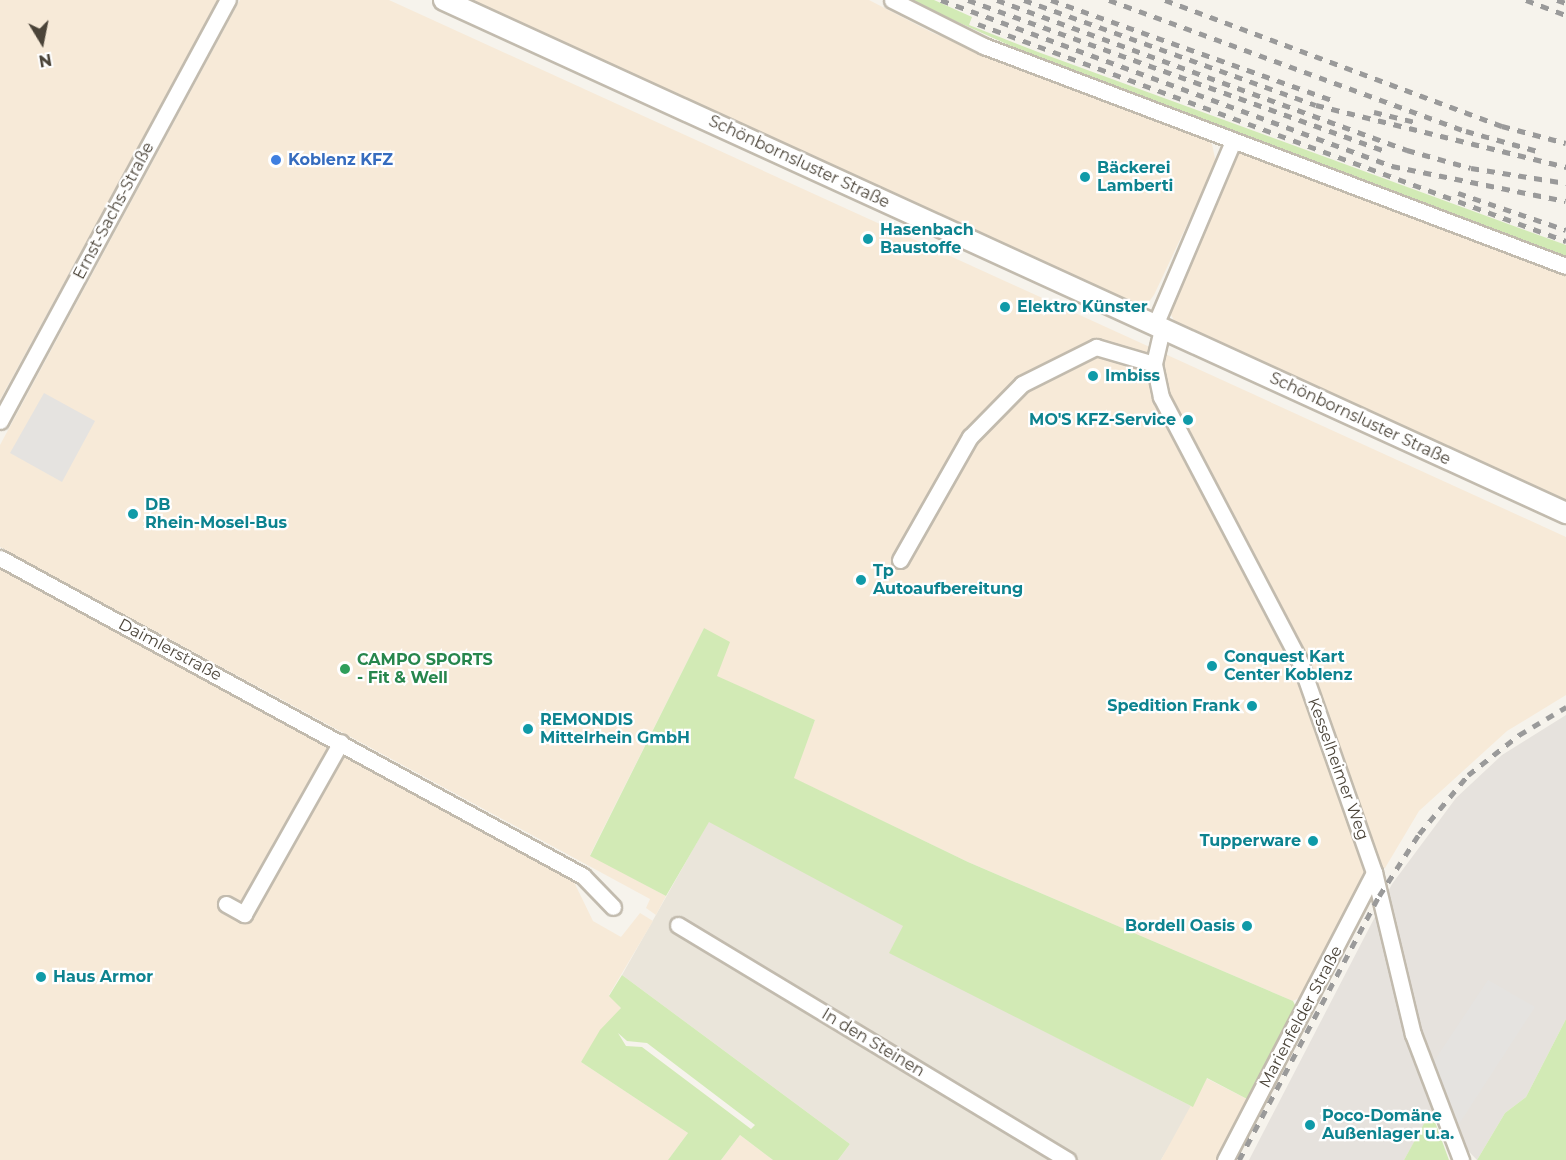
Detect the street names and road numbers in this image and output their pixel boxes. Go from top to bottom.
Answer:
street label: Schönbornsluster Straße [705,112,893,212]
street label: Ernst-Sachs-Straße [70,139,158,283]
street label: Schönbornsluster Straße [1266,369,1454,469]
street label: Daimlerstraße [115,615,225,685]
street label: Kesselheimer Weg [1303,695,1373,843]
street label: Marienfelder Straße [1255,943,1347,1091]
street label: In den Steinen [818,1005,928,1081]

